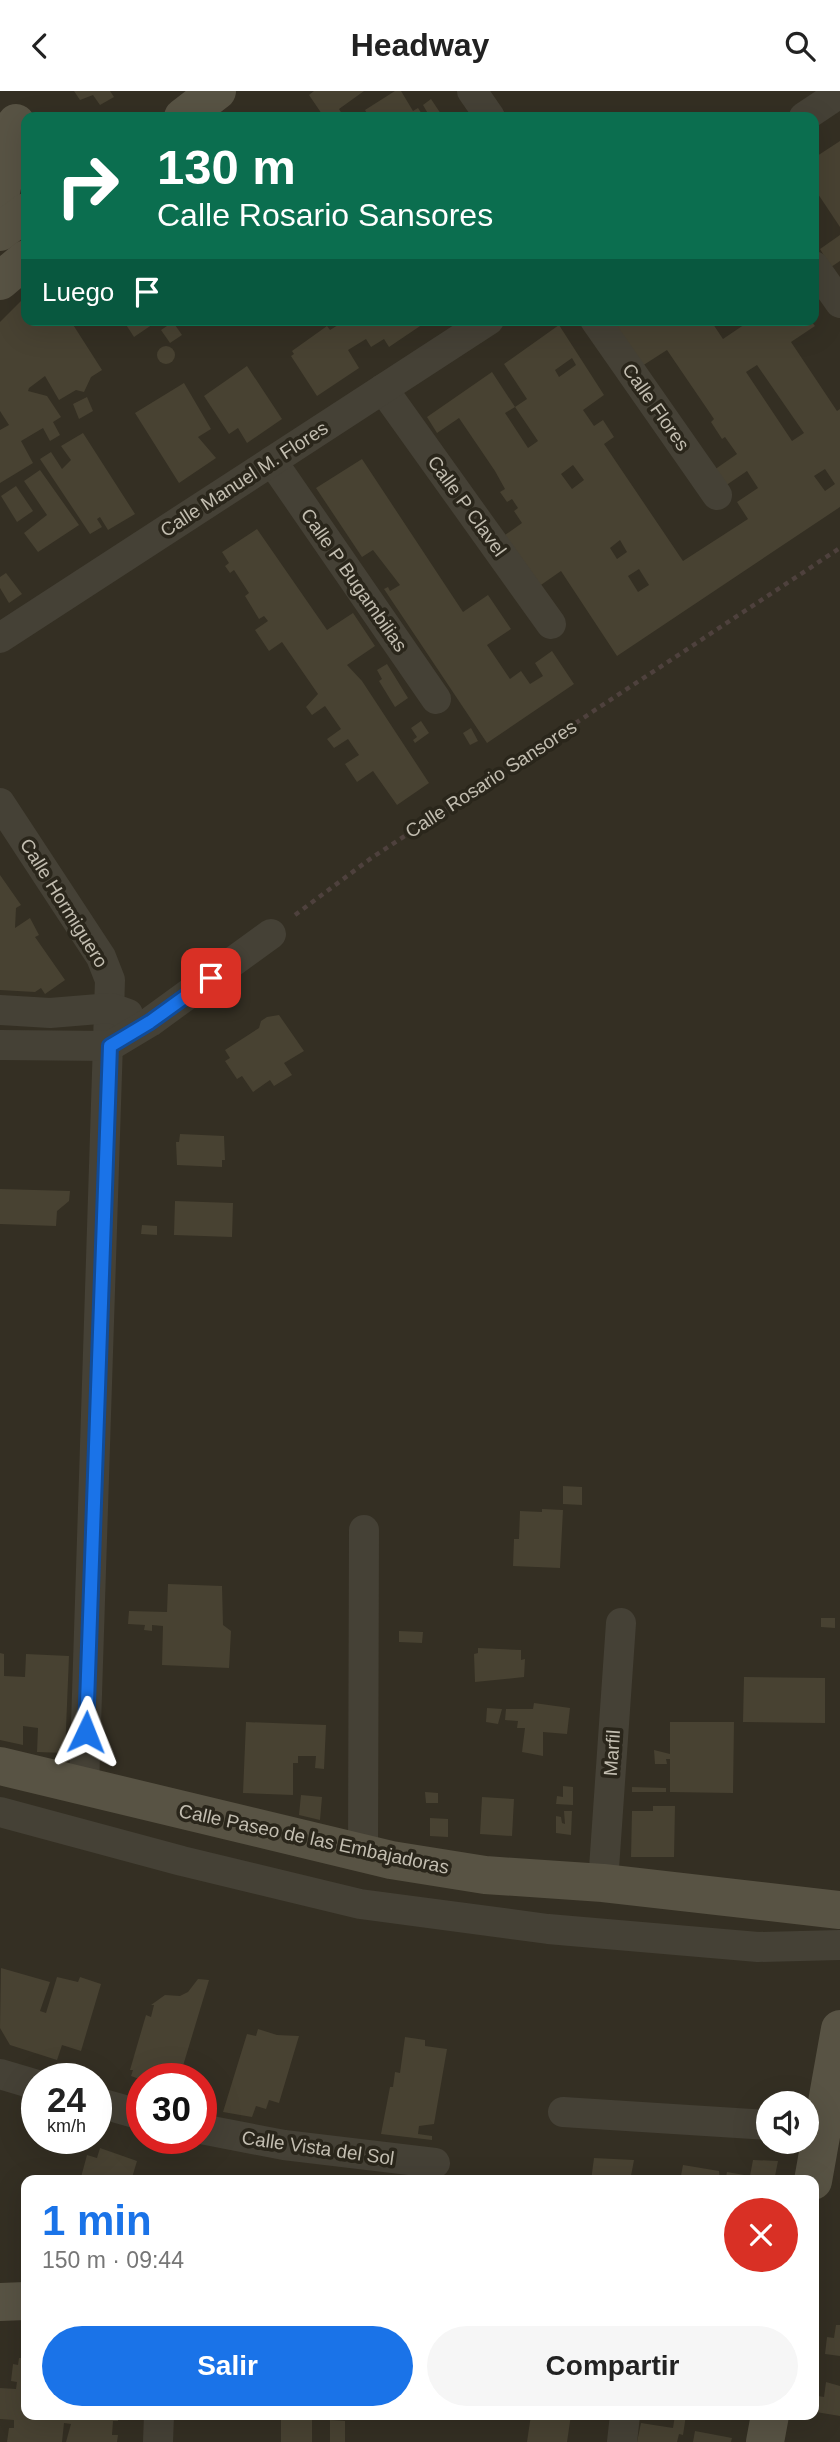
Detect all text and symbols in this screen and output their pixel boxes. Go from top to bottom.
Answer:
icon: back [21,27,59,65]
text: Headway [351,27,489,63]
icon: search [781,27,819,65]
icon: right [42,140,133,231]
text: 130 m [157,140,296,194]
text: Calle Rosario Sansores [157,197,493,233]
icon: arrive [128,273,166,311]
text: Luego [42,277,114,307]
street label: Calle Flores [618,359,694,455]
street label: Calle Manuel M. Flores [156,417,332,541]
street label: Calle P Clavel [424,452,510,560]
street label: Calle P Bugambilias [297,504,411,656]
street label: Calle Rosario Sansores [402,716,580,842]
street label: Calle Hormiguero [16,835,112,971]
pin [181,948,241,1008]
icon: arrive [192,959,230,997]
position arrow [49,1695,123,1769]
street label: Marfil [600,1729,624,1777]
street label: Calle Paseo de las Embajadoras [177,1800,451,1878]
speed limit sign: 30 [126,2063,217,2154]
text: 24 [47,2080,86,2119]
map controls [756,2091,819,2154]
button: sound [756,2091,819,2154]
text: km/h [47,2116,86,2136]
street label: Calle Vista del Sol [240,2127,396,2169]
text: 1 min [42,2197,152,2244]
button: close [724,2198,798,2272]
text: 150 m · 09:44 [42,2247,184,2273]
button: Salir [42,2326,413,2406]
button: Compartir [427,2326,798,2406]

